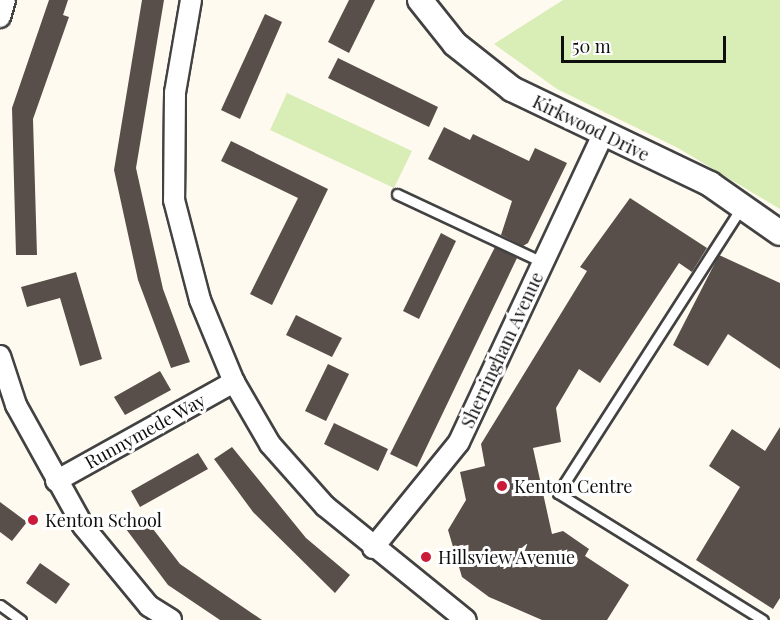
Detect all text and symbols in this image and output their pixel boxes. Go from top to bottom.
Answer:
scale bar [564,24,729,62]
text: 50 m [572,34,611,58]
street label: Kirkwood Drive [529,90,653,166]
street label: Sherringham Avenue [456,268,548,432]
street label: Runnymede Way [81,389,209,473]
place label: Kenton Centre [514,475,632,497]
marker: Kenton Centre [495,479,509,493]
place label: Kenton School [45,509,162,531]
marker: Kenton School [26,513,40,527]
place label: Hillsview Avenue [438,546,576,568]
marker: Hillsview Avenue [419,550,433,564]

